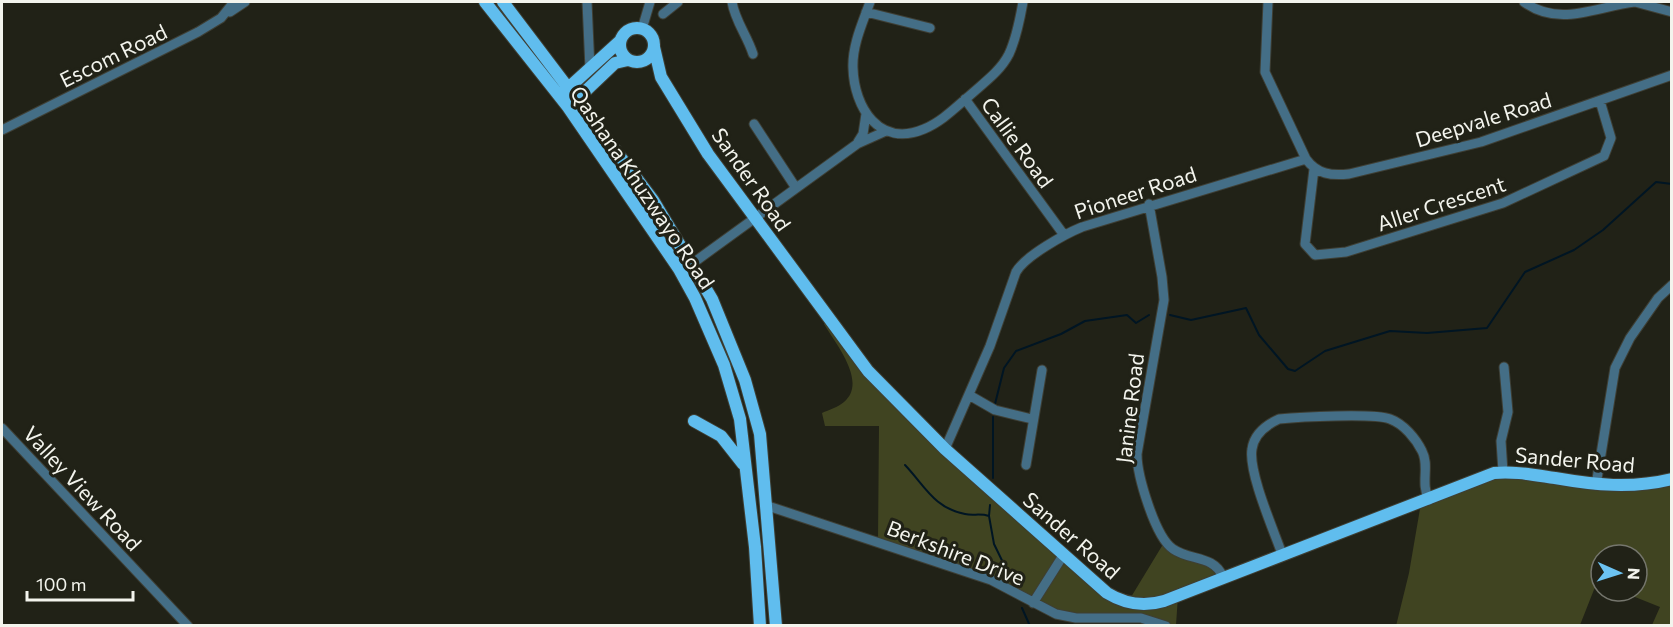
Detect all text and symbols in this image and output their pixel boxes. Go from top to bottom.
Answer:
street label: Escom Road [55,18,171,92]
street label: Qashana Khuzwayo Road [566,81,720,293]
street label: Deepvale Road [1412,86,1554,152]
street label: Callie Road [977,92,1059,192]
street label: Sander Road [707,123,797,235]
street label: Pioneer Road [1071,161,1199,223]
street label: Aller Crescent [1374,170,1508,236]
street label: Janine Road [1110,352,1148,464]
street label: Valley View Road [19,421,147,555]
street label: Sander Road [1514,441,1636,477]
street label: Sander Road [1019,486,1125,584]
street label: Berkshire Drive [884,514,1028,590]
north arrow [1589,543,1649,603]
scale bar [27,564,134,602]
text: N [1625,567,1644,580]
text: 100 m [36,573,86,595]

